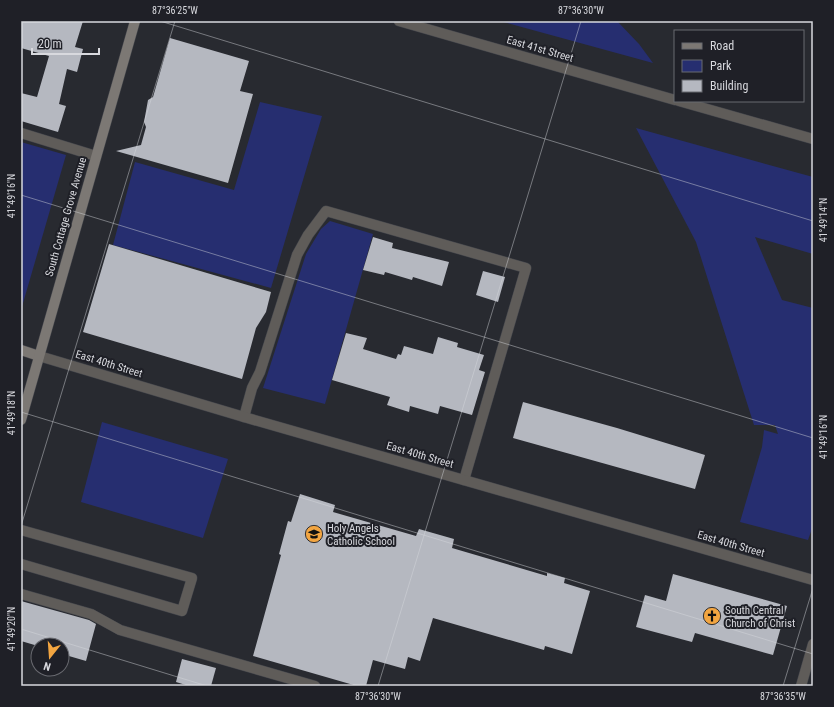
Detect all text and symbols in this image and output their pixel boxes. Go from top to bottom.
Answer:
text: 87°36'25"W [152,5,198,16]
text: 87°36'30"W [558,5,604,16]
scale bar [32,30,99,56]
legend [674,30,804,102]
street label: East 41st Street [505,33,575,65]
text: 20 m [38,37,62,51]
text: Road [710,39,734,53]
text: Park [710,59,732,73]
text: Building [710,79,748,93]
street label: South Cottage Grove Avenue [43,156,89,278]
text: 41°49'16"N [6,174,17,218]
text: 41°49'14"N [818,198,829,242]
street label: East 40th Street [74,348,144,380]
text: 41°49'18"N [6,391,17,435]
text: 41°49'16"N [818,415,829,459]
street label: East 40th Street [385,439,455,471]
place label: Holy Angels Catholic School [327,522,395,548]
school or university icon: Holy Angels Catholic School [304,524,324,544]
street label: East 40th Street [696,528,766,560]
place label: South Central Church of Christ [725,604,795,630]
church icon: South Central Church of Christ [702,606,722,626]
text: 41°49'20"N [6,607,17,651]
north arrow [30,637,70,677]
text: N [42,659,52,673]
text: 87°36'30"W [355,691,401,702]
text: 87°36'35"W [760,691,806,702]

